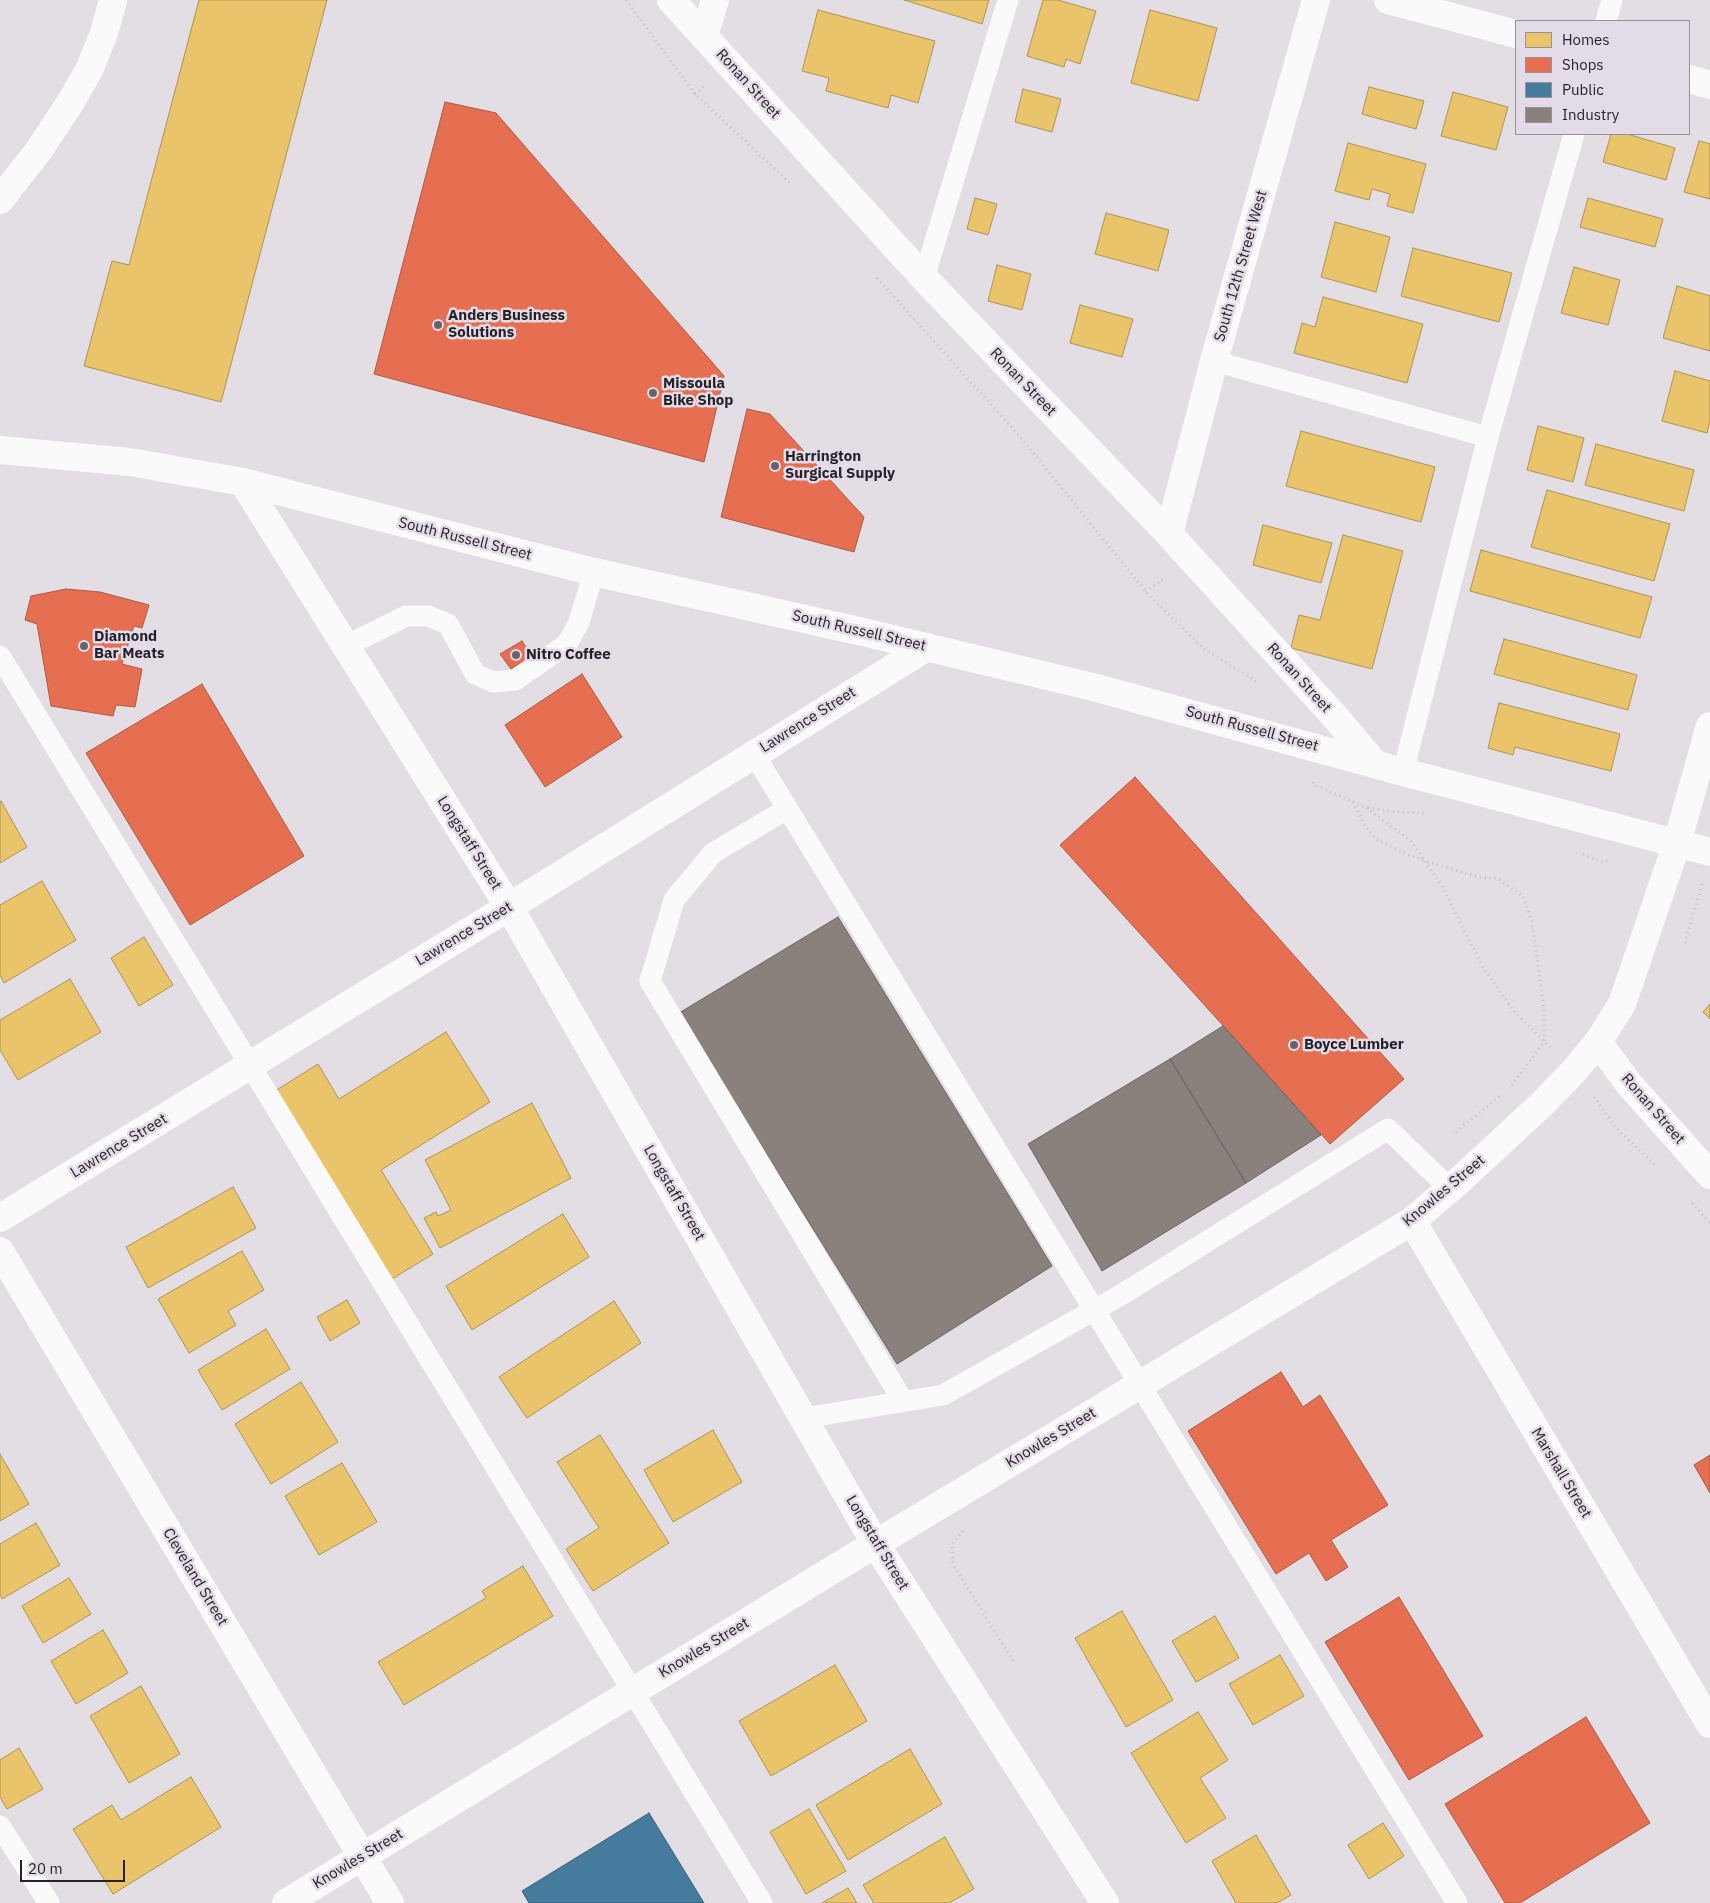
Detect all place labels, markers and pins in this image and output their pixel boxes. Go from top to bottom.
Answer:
place label: Anders Business Solutions [448,307,565,342]
marker: Anders Business Solutions [432,319,444,331]
place label: Missoula Bike Shop [663,375,733,410]
marker: Missoula Bike Shop [647,387,659,399]
place label: Harrington Surgical Supply [785,448,895,483]
marker: Harrington Surgical Supply [769,460,781,472]
place label: Diamond Bar Meats [94,628,165,663]
marker: Diamond Bar Meats [78,640,90,652]
place label: Nitro Coffee [526,646,611,664]
marker: Nitro Coffee [510,649,522,661]
place label: Boyce Lumber [1304,1036,1404,1054]
marker: Boyce Lumber [1288,1039,1300,1051]

